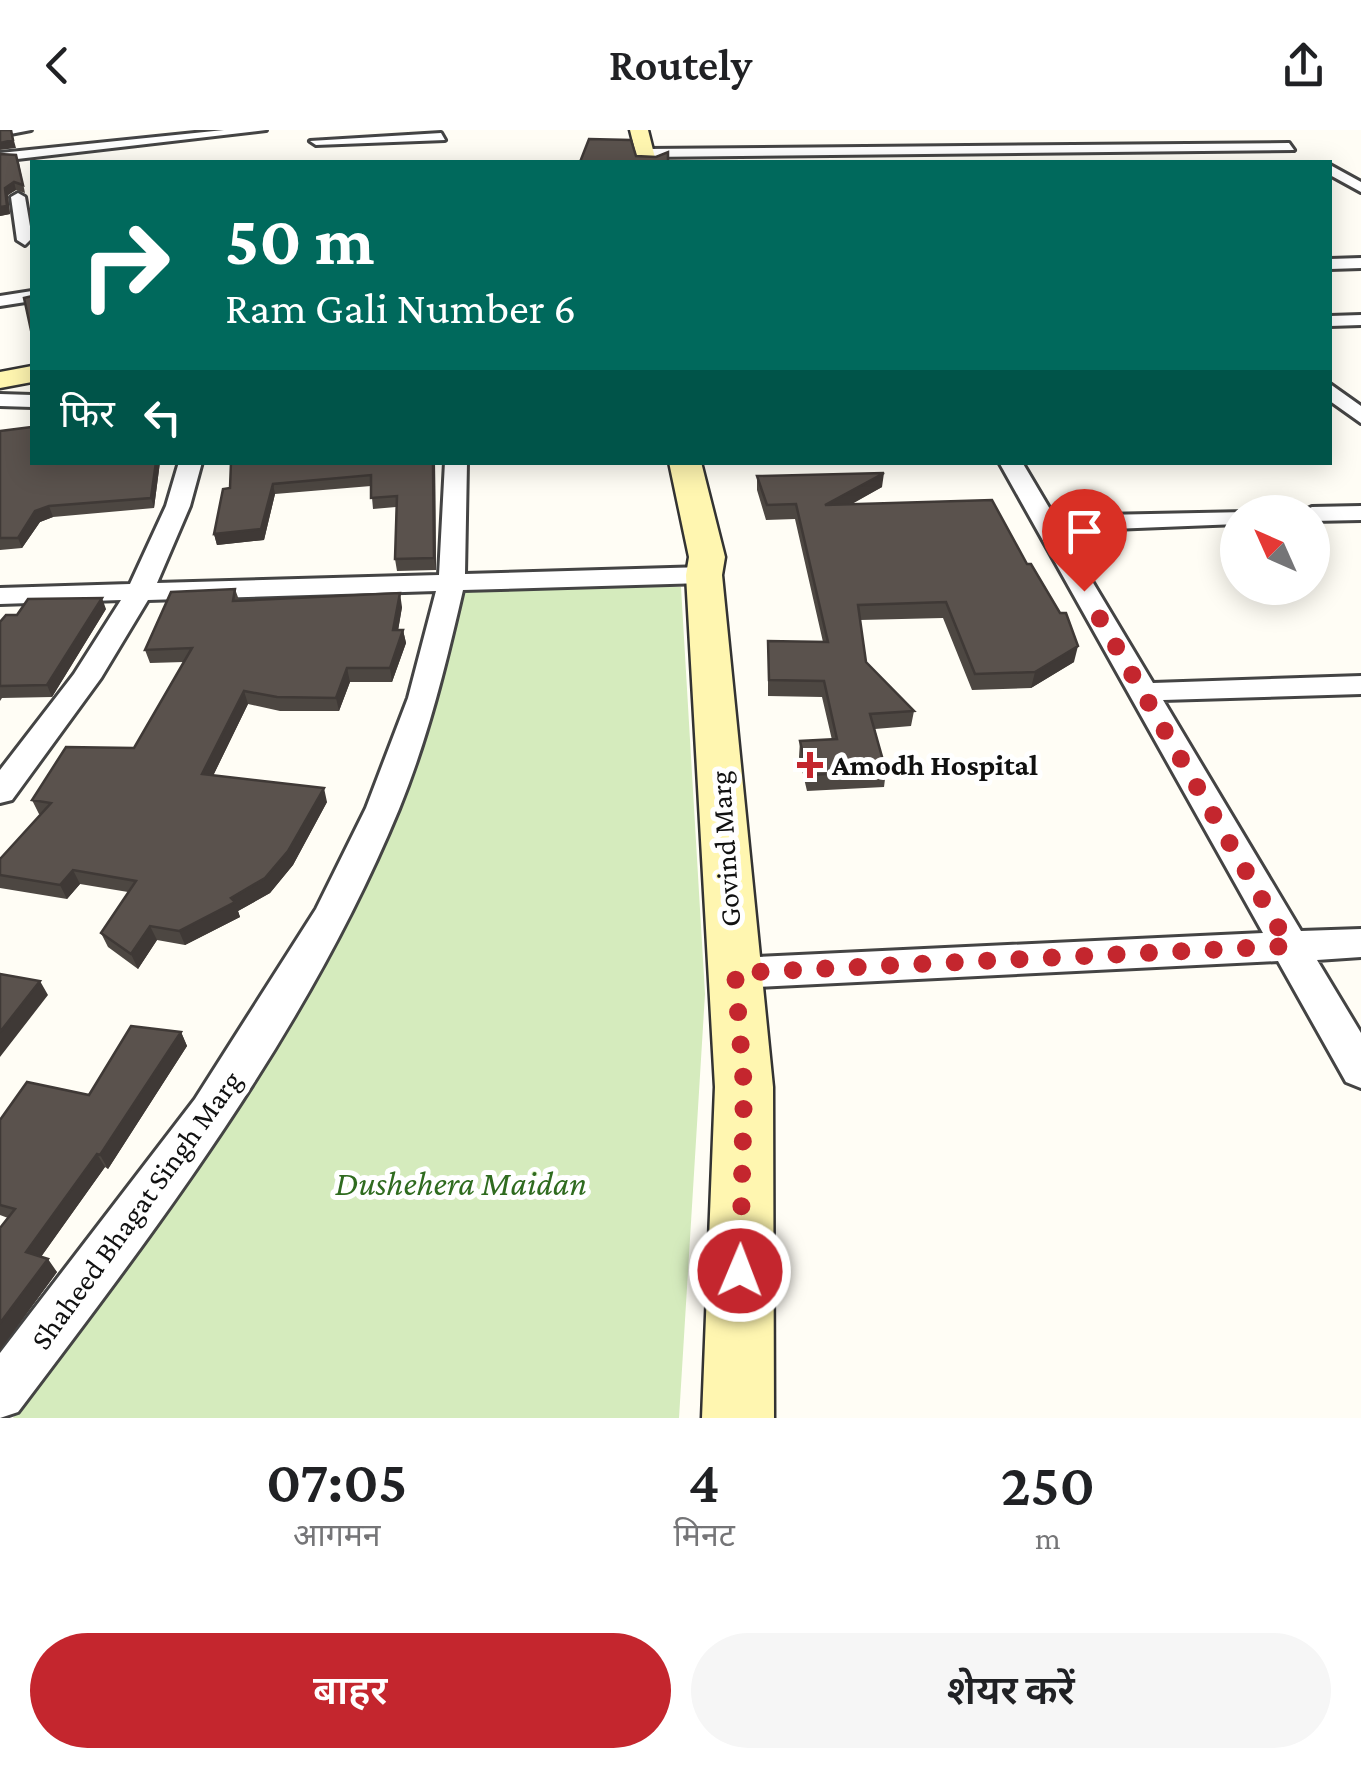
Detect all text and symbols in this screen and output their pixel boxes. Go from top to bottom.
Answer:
icon: back [30,38,85,93]
icon: share [1276,38,1331,93]
text: Routely [609,40,752,90]
icon: right [60,200,190,330]
text: 50 m [225,201,375,279]
text: Ram Gali Number 6 [225,283,576,333]
icon: left [135,390,190,445]
text: फिर [60,393,115,435]
pin [1042,489,1127,592]
north arrow [1220,495,1330,605]
map controls [1220,495,1330,605]
icon: arrive [1057,504,1112,559]
place label: Amodh Hospital [831,748,1038,781]
marker: Amodh Hospital [797,752,823,778]
street label: Govind Marg [703,770,747,928]
street label: Shaheed Bhagat Singh Marg [24,1064,248,1356]
park label: Dushehera Maidan [335,1164,587,1203]
position arrow [688,1219,792,1323]
text: 07:05 [266,1448,407,1515]
text: 4 [688,1448,720,1515]
text: 250 [1001,1451,1095,1518]
text: आगमन [293,1517,381,1553]
text: मिनट [674,1517,735,1553]
text: m [1035,1520,1061,1556]
button: बाहर [30,1633,671,1748]
button: शेयर करें [691,1633,1331,1748]

